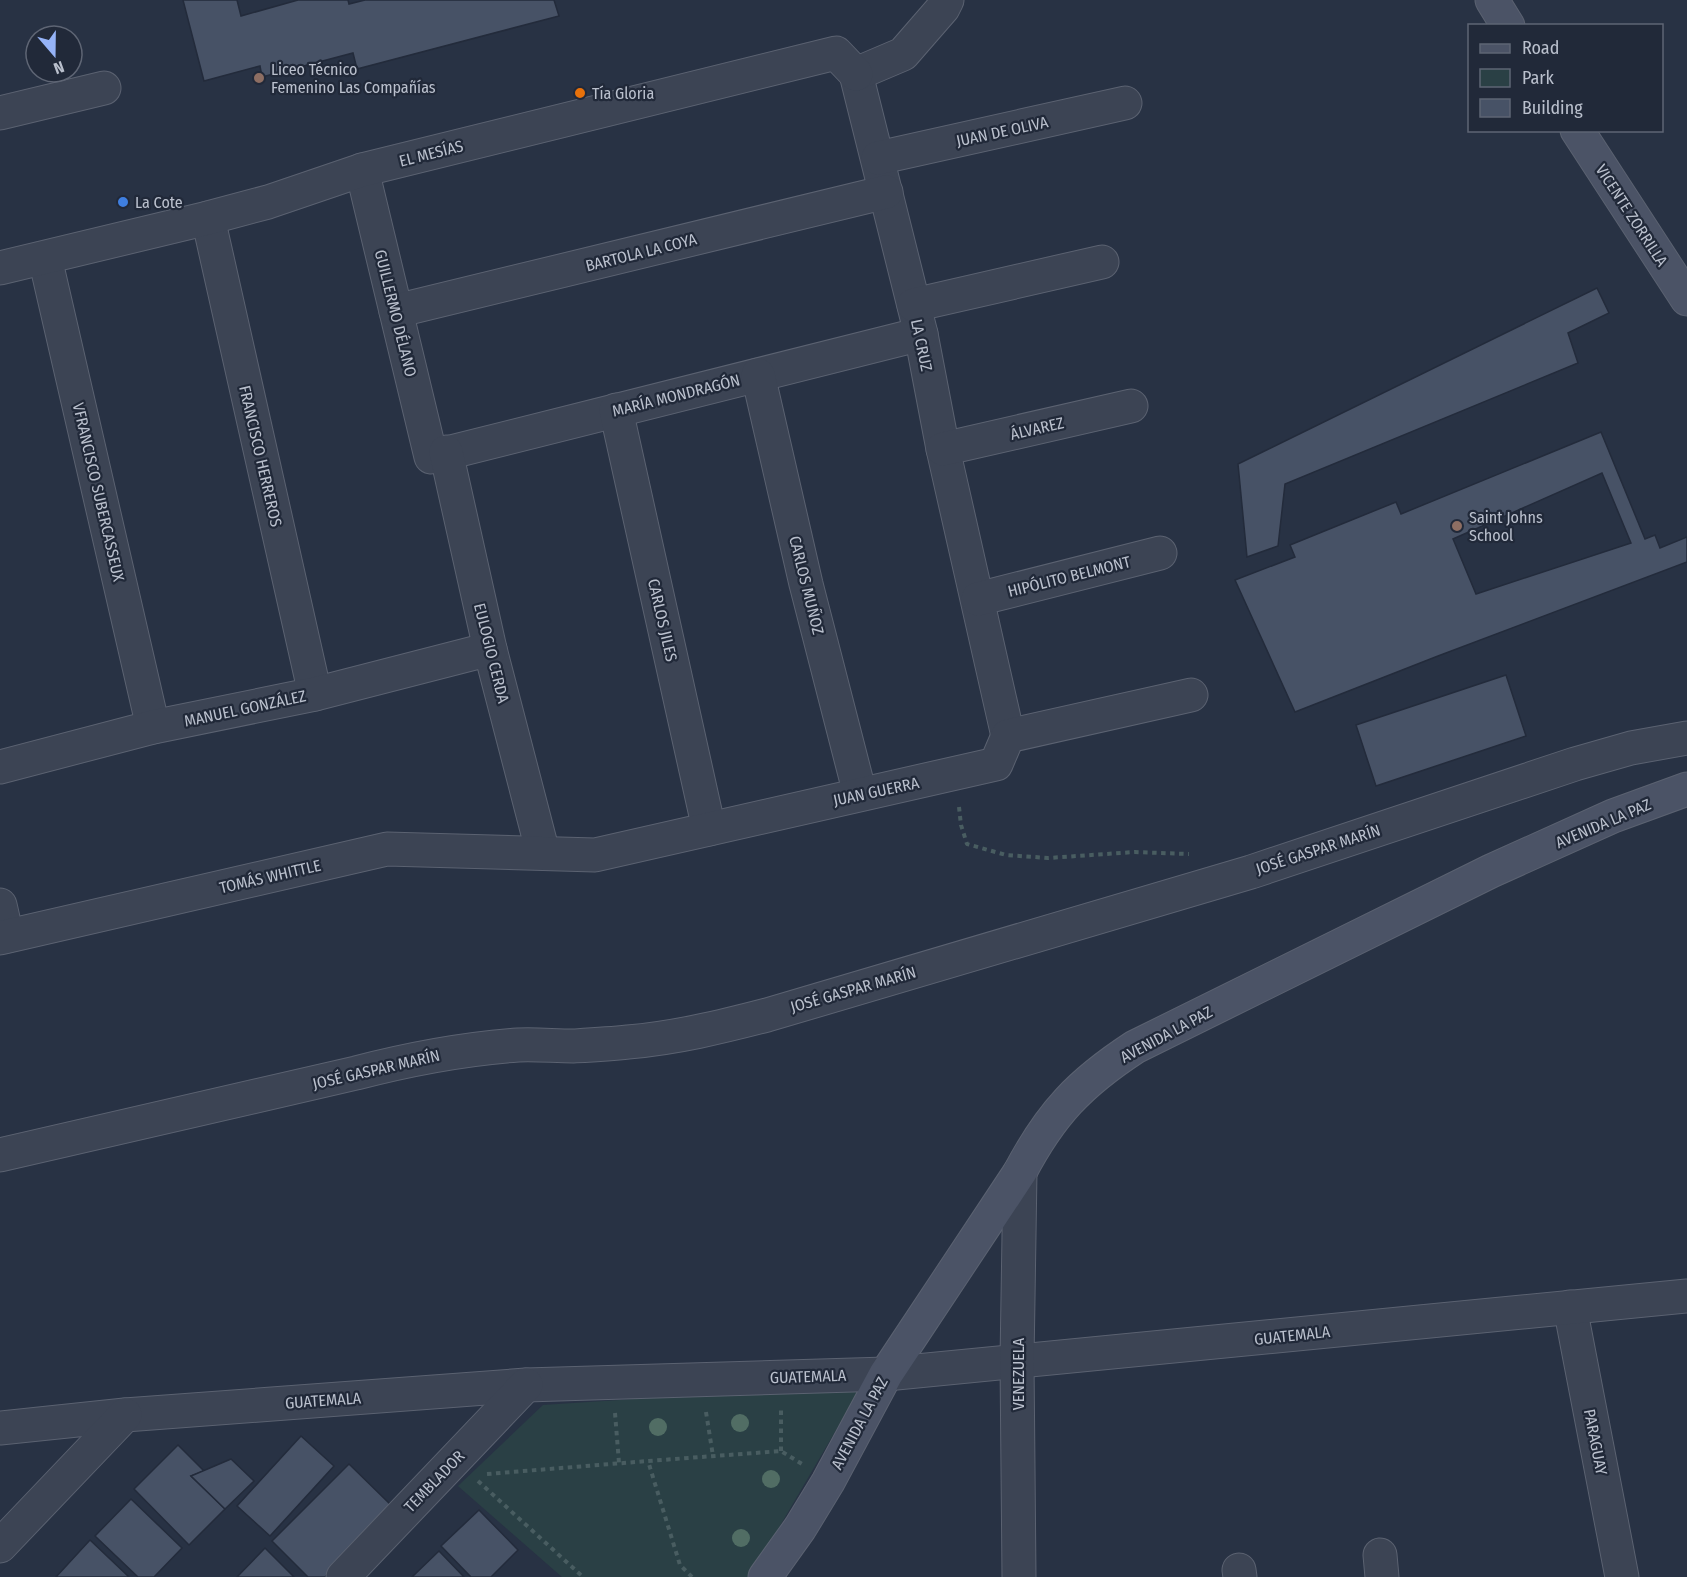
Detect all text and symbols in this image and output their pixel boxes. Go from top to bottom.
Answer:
north arrow [24,24,84,84]
legend [1468,24,1663,132]
text: Road [1522,37,1559,59]
text: N [51,57,67,78]
place label: Liceo Técnico Femenino Las Compañías [271,60,436,97]
text: Park [1522,67,1555,89]
marker: Liceo Técnico Femenino Las Compañías [252,71,266,85]
place label: Tía Gloria [592,84,654,103]
marker: Tía Gloria [573,86,587,100]
text: Building [1522,97,1583,119]
street label: JUAN DE OLIVA [954,112,1050,151]
street label: EL MESÍAS [397,136,465,171]
street label: VICENTE ZORRILLA [1592,161,1672,270]
place label: La Cote [135,193,183,212]
marker: La Cote [116,195,130,209]
street label: BARTOLA LA COYA [584,229,699,275]
street label: GUILLERMO DÉLANO [371,248,420,379]
street label: LA CRUZ [907,317,936,373]
street label: MARÍA MONDRAGÓN [610,370,742,421]
street label: FRANCISCO HERREROS [235,384,286,529]
street label: VFRANCISCO SUBERCASSEUX [69,401,128,584]
street label: ÁLVAREZ [1008,413,1066,444]
place label: Saint Johns School [1469,508,1543,545]
marker: Saint Johns School [1450,519,1464,533]
street label: CARLOS MUÑOZ [785,534,828,636]
street label: HIPÓLITO BELMONT [1006,552,1133,601]
street label: CARLOS JILES [644,577,681,663]
street label: EULOGIO CERDA [470,601,513,706]
street label: MANUEL GONZÁLEZ [182,686,308,731]
street label: JUAN GUERRA [831,773,921,810]
street label: AVENIDA LA PAZ [1553,795,1654,852]
street label: JOSÉ GASPAR MARÍN [1253,820,1383,879]
street label: TOMÁS WHITTLE [218,856,323,897]
street label: JOSÉ GASPAR MARÍN [788,962,918,1017]
street label: AVENIDA LA PAZ [1117,1002,1216,1067]
street label: JOSÉ GASPAR MARÍN [311,1046,442,1093]
street label: GUATEMALA [1253,1322,1332,1349]
street label: VENEZUELA [1009,1337,1028,1410]
street label: GUATEMALA [770,1366,847,1387]
street label: AVENIDA LA PAZ [827,1374,892,1473]
street label: GUATEMALA [284,1388,362,1413]
street label: PARAGUAY [1580,1407,1611,1477]
street label: TEMBLADOR [400,1446,469,1516]

